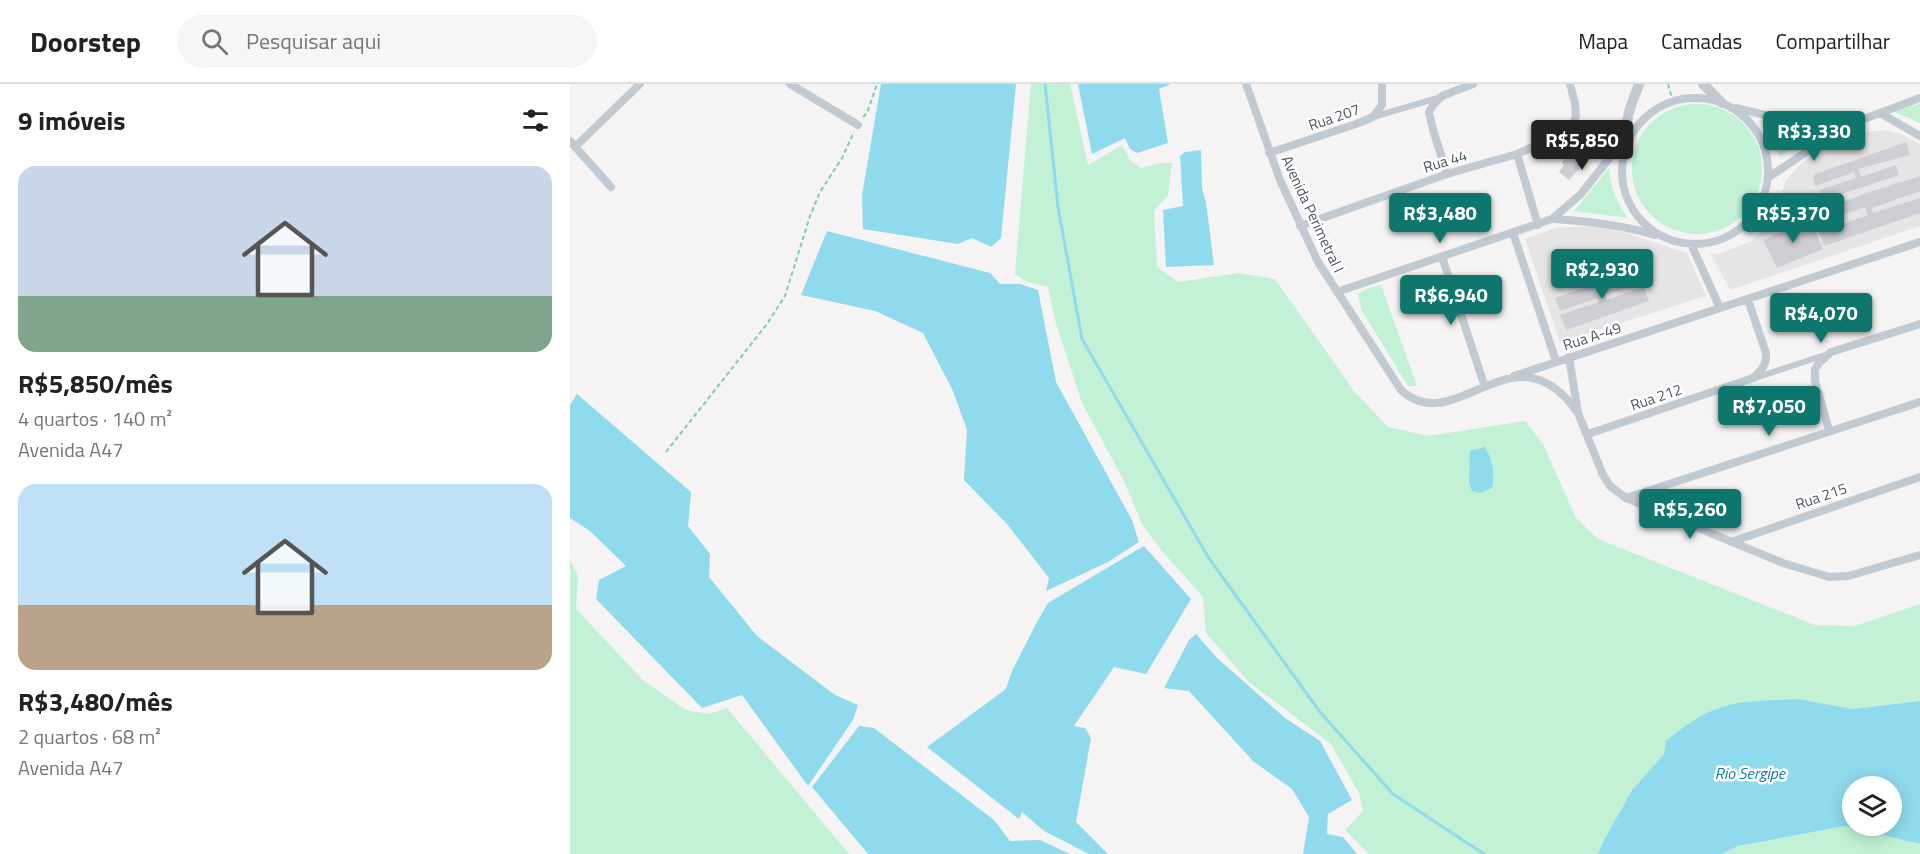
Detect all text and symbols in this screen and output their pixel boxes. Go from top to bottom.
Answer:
search box [177,14,597,68]
text: Doorstep [30,20,141,63]
text: Pesquisar aqui [246,24,381,58]
icon: search [198,25,231,58]
text: Mapa [1578,25,1628,57]
text: Camadas [1661,25,1742,57]
text: Compartilhar [1775,25,1890,57]
street label: Rua 207 [1305,97,1363,137]
text: 9 imóveis [18,101,125,140]
icon: filters [519,104,552,137]
pin: R$3,330 [1759,111,1869,162]
text: R$3,330 [1777,115,1851,146]
pin: R$5,850 [1527,120,1637,171]
text: R$5,850 [1545,124,1619,155]
street label: Rua 44 [1420,143,1470,179]
street label: Avenida Perimetral I [1276,152,1350,276]
pin: R$3,480 [1385,193,1495,244]
pin: R$5,370 [1738,193,1848,244]
text: R$3,480 [1403,197,1477,228]
text: R$5,370 [1756,197,1830,228]
icon: home [231,205,339,313]
pin: R$2,930 [1547,249,1657,300]
text: R$2,930 [1565,253,1639,284]
pin: R$6,940 [1396,275,1506,326]
text: R$6,940 [1414,279,1488,310]
pin: R$4,070 [1766,293,1876,344]
text: R$4,070 [1784,297,1858,328]
street label: Rua A-49 [1560,316,1624,356]
text: R$5,850/mês [18,364,173,403]
street label: Rua 212 [1627,377,1685,417]
pin: R$7,050 [1714,386,1824,437]
text: R$7,050 [1732,390,1806,421]
text: 4 quartos · 140 m² [18,403,172,434]
text: Avenida A47 [18,434,124,465]
street label: Rua 215 [1792,476,1850,516]
pin: R$5,260 [1635,489,1745,540]
text: R$5,260 [1653,493,1727,524]
icon: home [231,523,339,631]
text: R$3,480/mês [18,682,173,721]
text: 2 quartos · 68 m² [18,721,161,752]
text: Avenida A47 [18,752,124,783]
water label: Rio Sergipe [1715,761,1787,785]
map controls [1842,776,1902,836]
button: layers [1842,776,1902,836]

